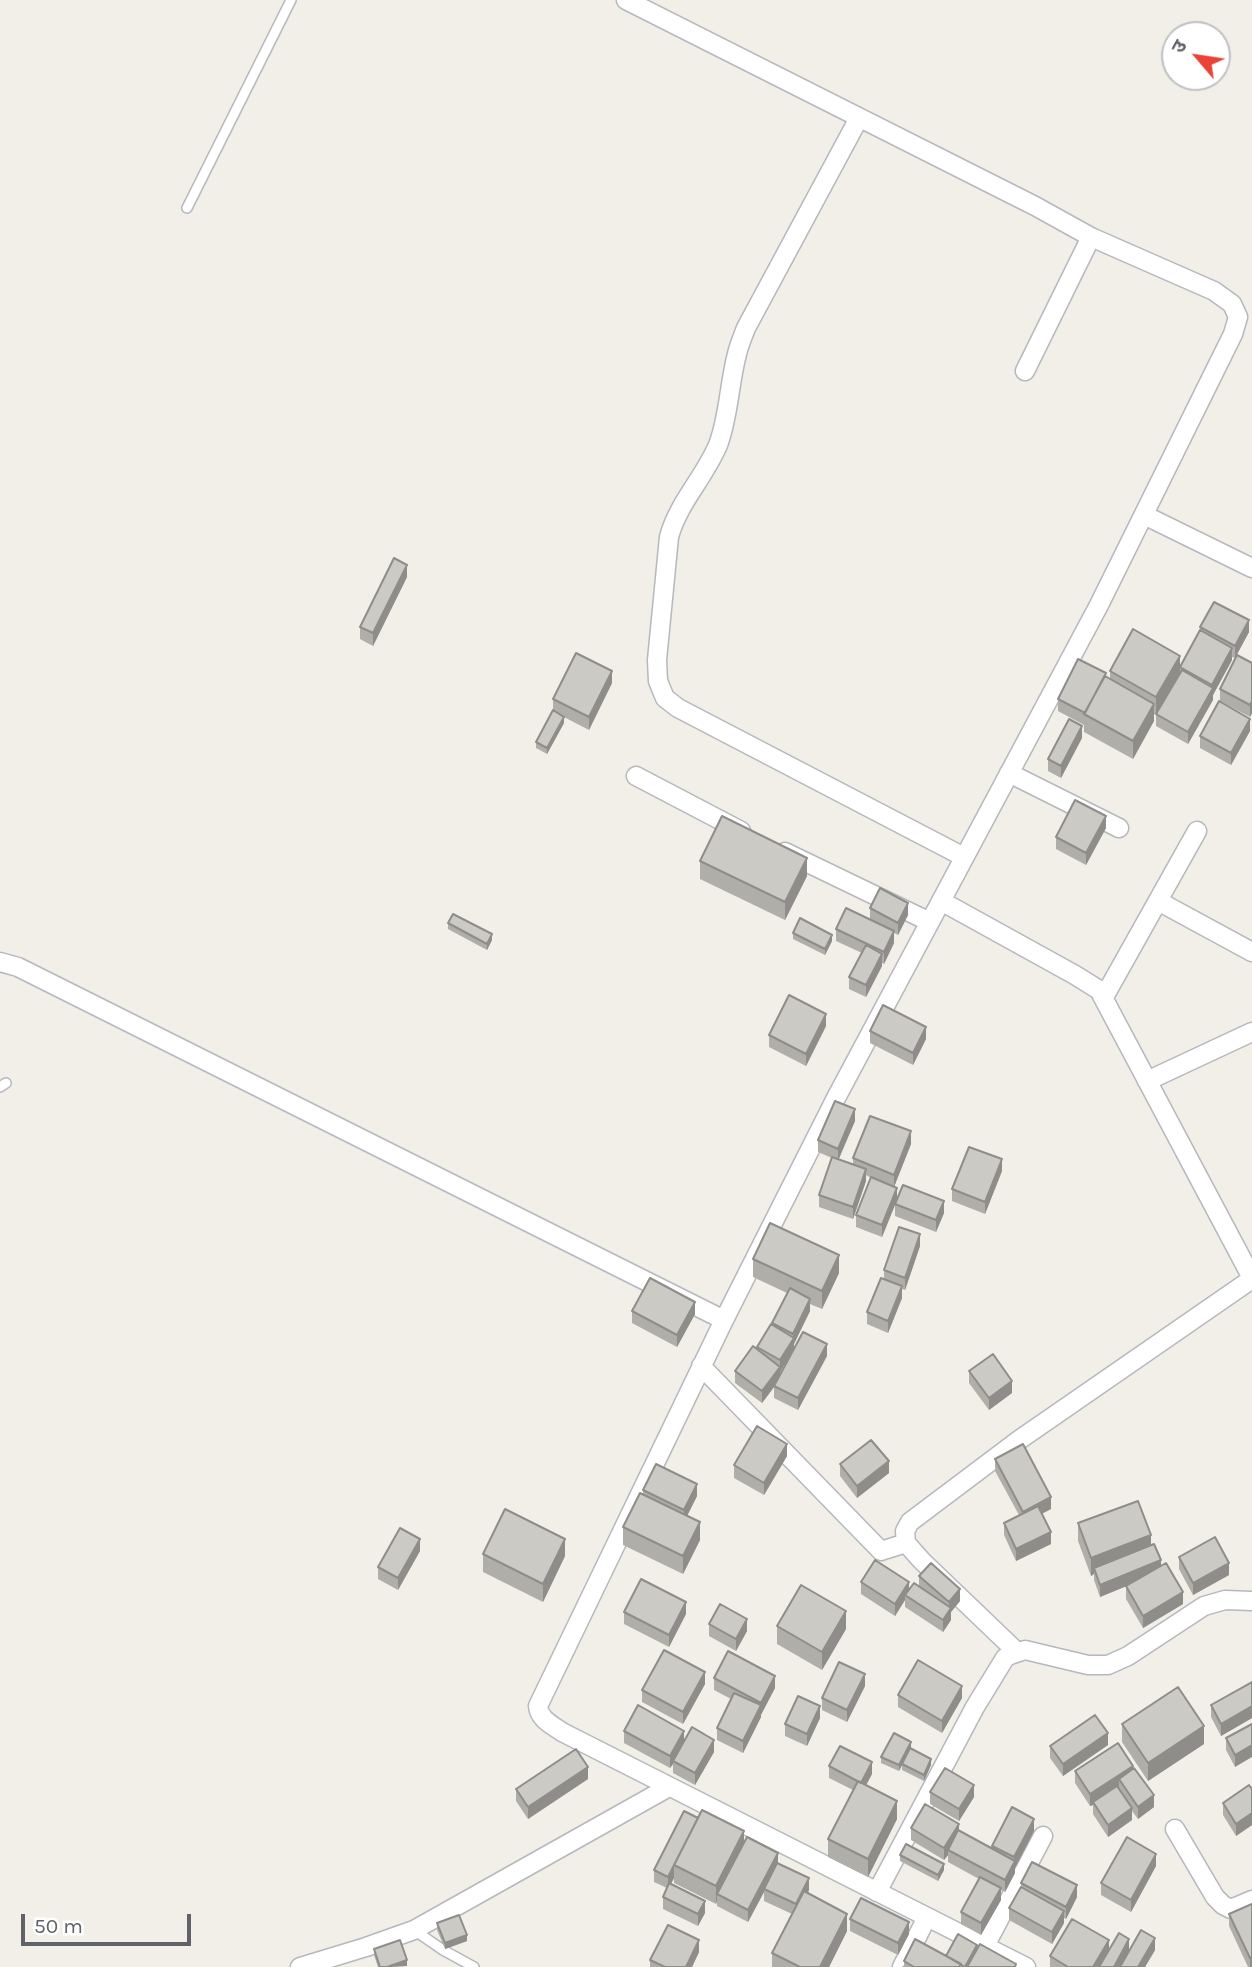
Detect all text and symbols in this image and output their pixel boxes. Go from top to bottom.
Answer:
north arrow [1161,21,1231,91]
text: उ [1167,37,1192,57]
scale bar [24,1900,194,1944]
text: 50 m [34,1914,83,1938]

